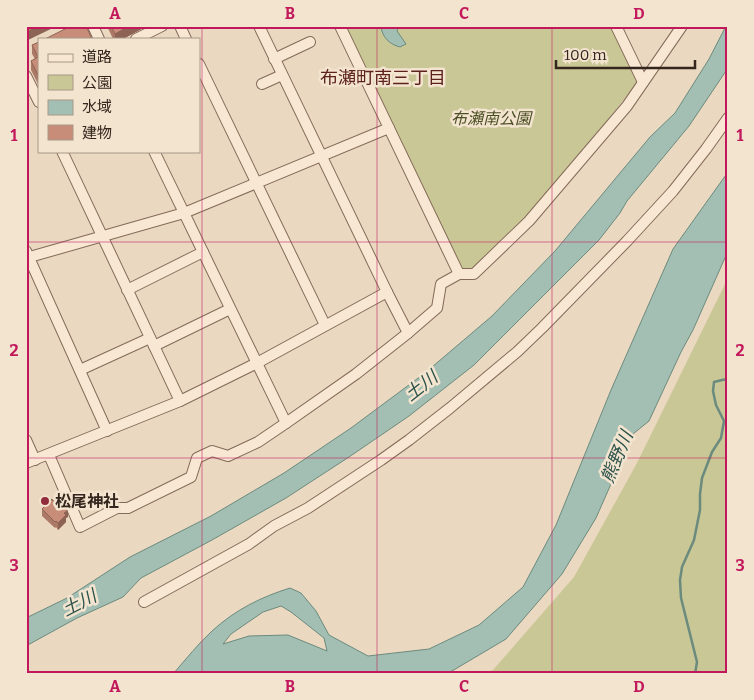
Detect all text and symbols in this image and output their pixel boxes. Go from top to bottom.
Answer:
text: A [109,4,121,23]
text: B [285,4,295,23]
text: C [459,4,469,23]
text: D [633,4,645,23]
legend [38,38,200,152]
scale bar [556,38,695,70]
text: 100 m [564,46,607,64]
text: 道路 [82,48,112,66]
district label: 布瀬町南三丁目 [320,67,446,89]
text: 公園 [82,74,112,92]
text: 水域 [82,98,112,116]
park label: 布瀬南公園 [451,109,533,128]
text: 建物 [82,124,112,142]
text: 1 [11,126,18,145]
text: 1 [737,126,744,145]
text: 2 [9,341,19,360]
text: 2 [735,341,745,360]
water label: 土川 [400,365,444,406]
water label: 熊野川 [596,426,638,486]
place label: 松尾神社 [55,492,119,511]
marker: 松尾神社 [39,495,51,507]
text: 3 [9,556,19,575]
text: 3 [735,556,745,575]
water label: 土川 [58,584,102,621]
text: A [109,677,121,696]
text: B [285,677,295,696]
text: C [459,677,469,696]
text: D [633,677,645,696]

